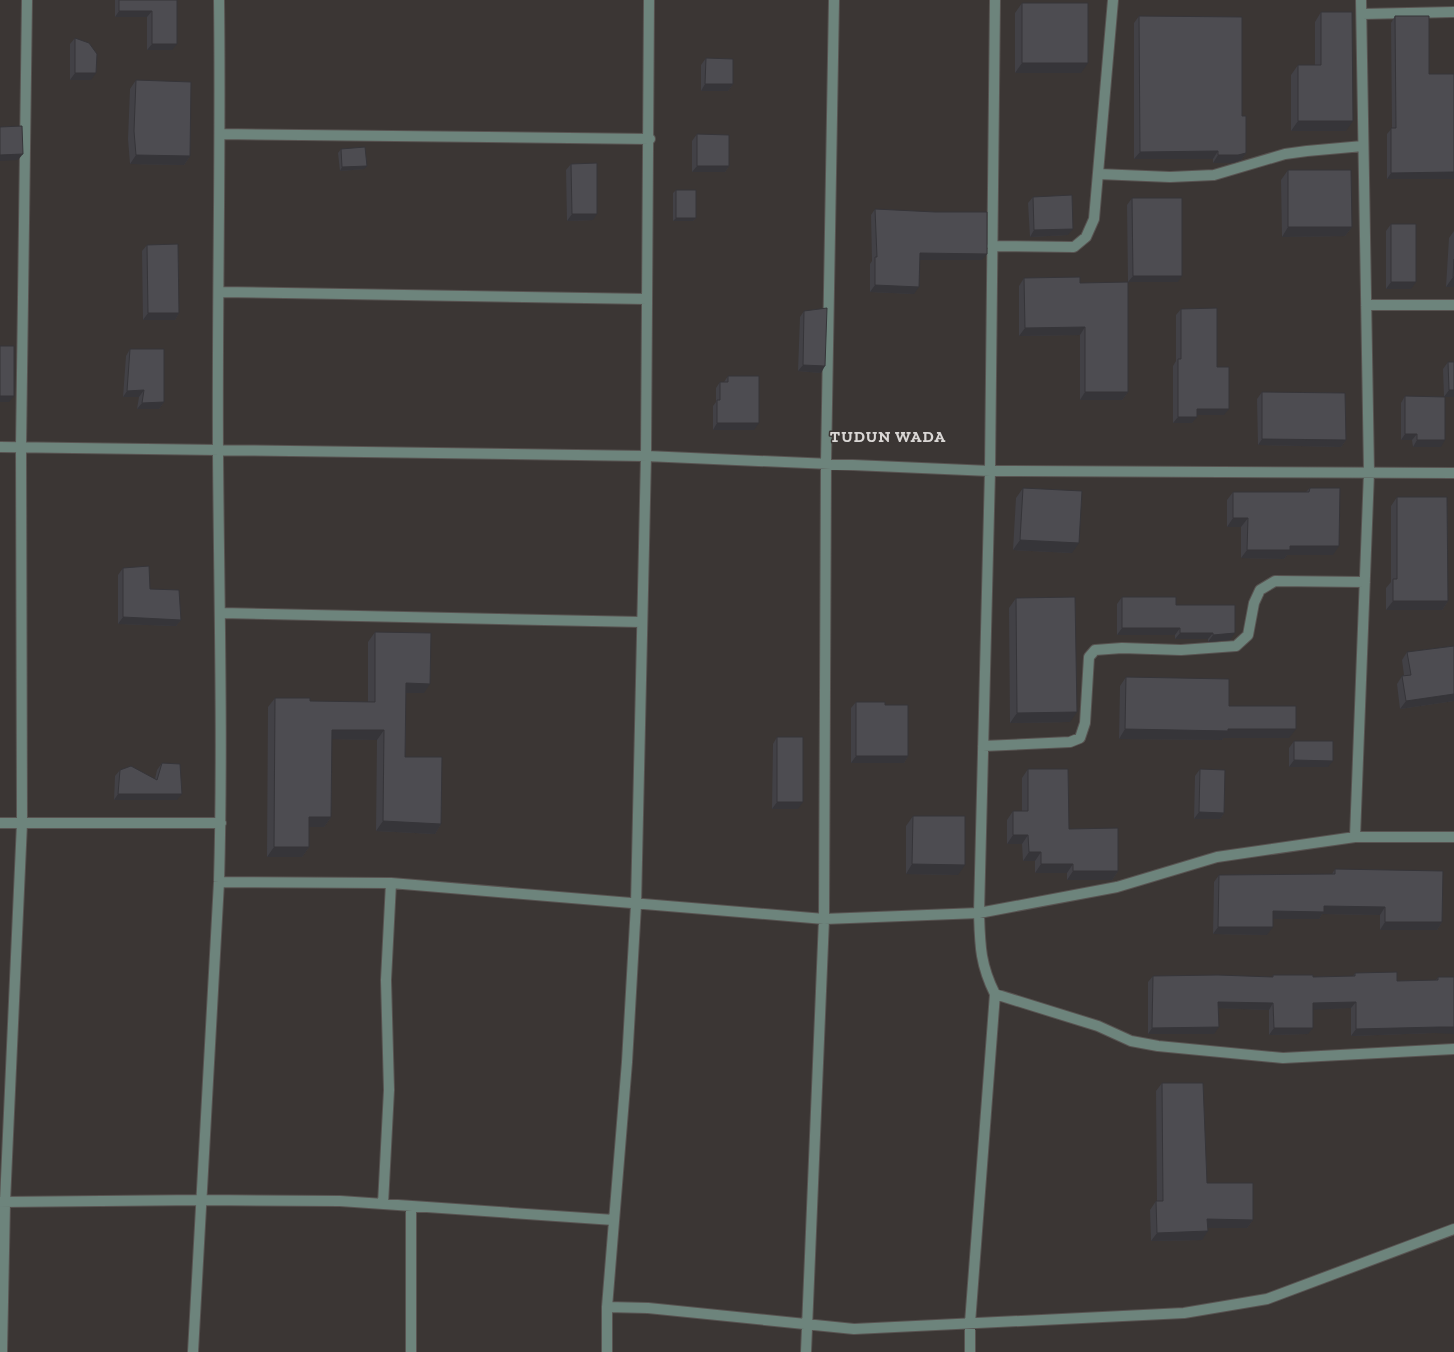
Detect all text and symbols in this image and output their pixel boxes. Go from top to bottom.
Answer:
district label: TUDUN WADA [830,427,946,446]

